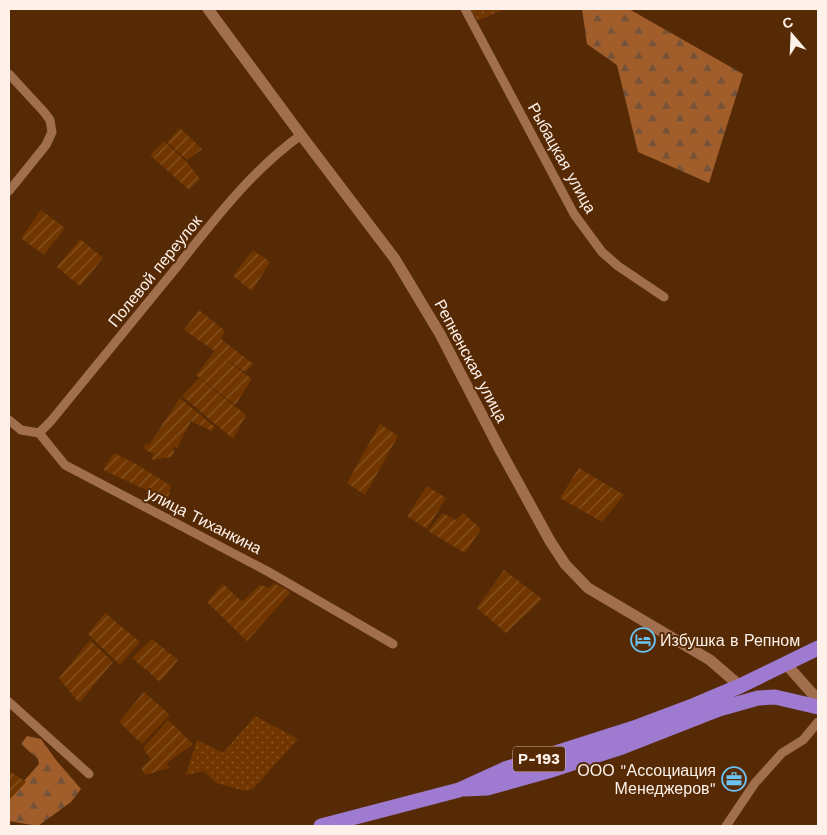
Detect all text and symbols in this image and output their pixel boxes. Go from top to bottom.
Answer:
north arrow [767,10,817,60]
text: С [780,13,795,32]
street label: Рыбацкая улица [524,99,600,217]
street label: Полевой переулок [104,211,206,331]
street label: Репненская улица [431,296,511,426]
street label: улица Тиханкина [143,484,265,558]
hotel icon: Избушка в Репном [630,627,656,653]
place label: Избушка в Репном [660,631,800,650]
road number: Р-193 [513,746,565,772]
place label: ООО "Ассоциация Менеджеров" [577,761,716,798]
office icon: ООО "Ассоциация Менеджеров" [721,766,747,792]

